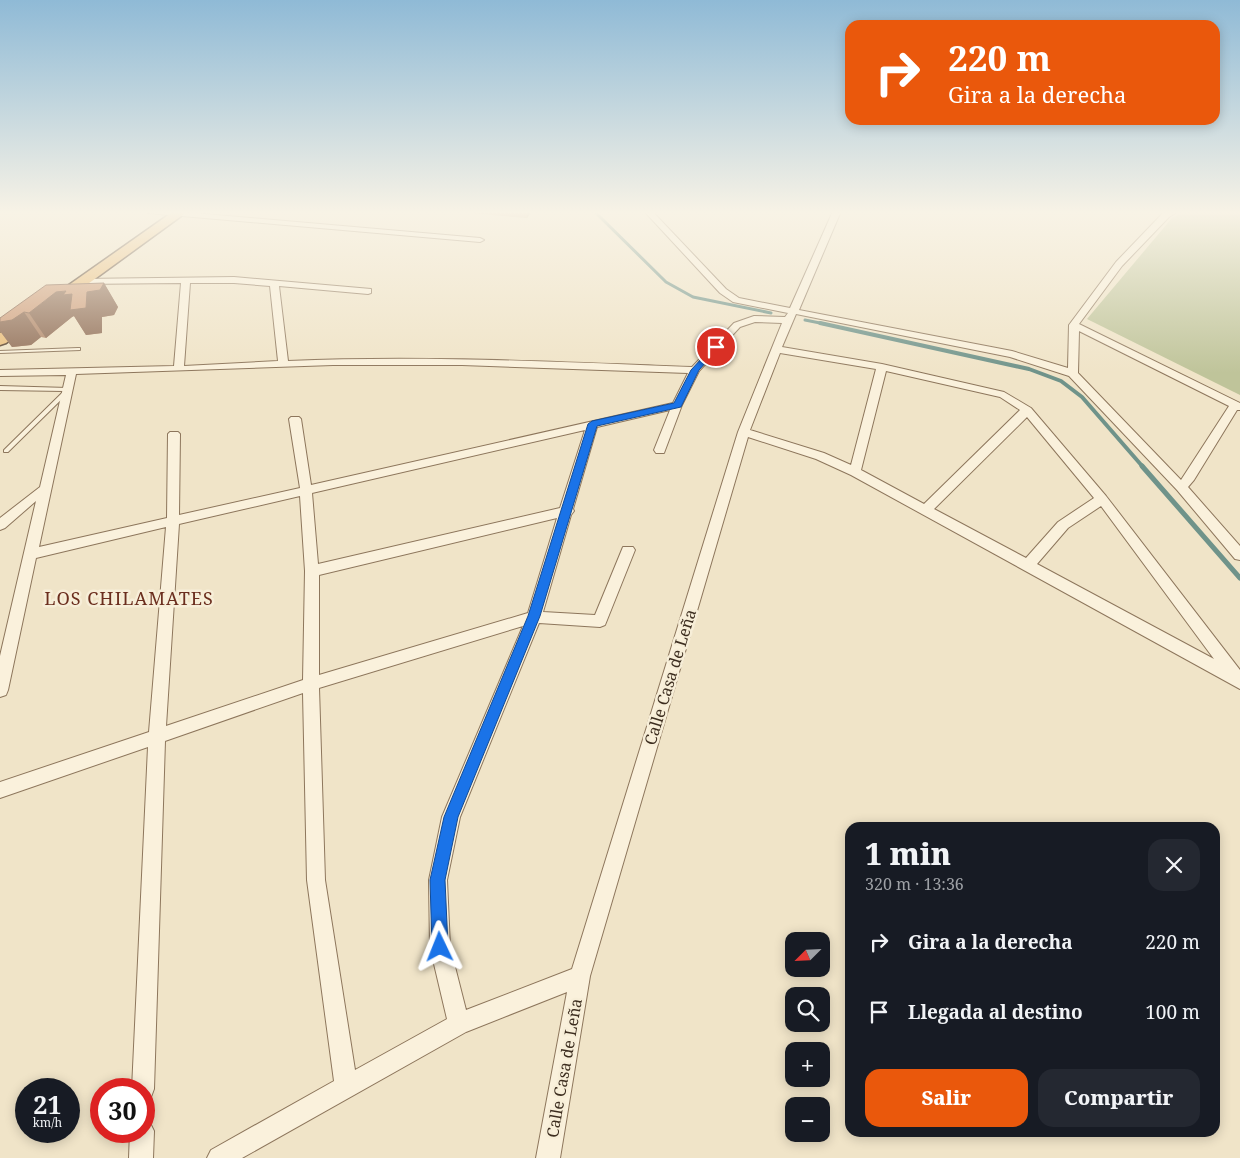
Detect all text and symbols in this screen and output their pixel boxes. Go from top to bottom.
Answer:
text: 220 m [948,34,1051,81]
icon: right [865,40,930,105]
text: Gira a la derecha [948,79,1126,109]
pin [695,326,737,368]
icon: arrive [702,333,730,361]
district label: LOS CHILAMATES [44,586,214,610]
street label: Calle Casa de Leña [639,606,701,748]
text: 1 min [865,833,951,874]
button: close [1148,839,1200,891]
text: 320 m · 13:36 [865,873,964,895]
position arrow [413,920,465,972]
icon: right [865,928,893,956]
text: Gira a la derecha [908,929,1073,955]
text: 220 m [1145,929,1200,955]
north arrow [785,932,830,978]
map controls [785,932,830,1142]
button: search [785,987,830,1032]
street label: Calle Casa de Leña [541,997,587,1139]
icon: arrive [865,998,893,1026]
text: Llegada al destino [908,999,1083,1025]
text: 100 m [1145,999,1200,1025]
button: + [785,1042,830,1087]
button: Salir [865,1069,1028,1127]
button: Compartir [1038,1069,1200,1127]
speed limit sign: 30 [90,1078,155,1143]
text: 21 [33,1087,62,1121]
button: − [785,1097,830,1142]
text: km/h [33,1114,62,1131]

